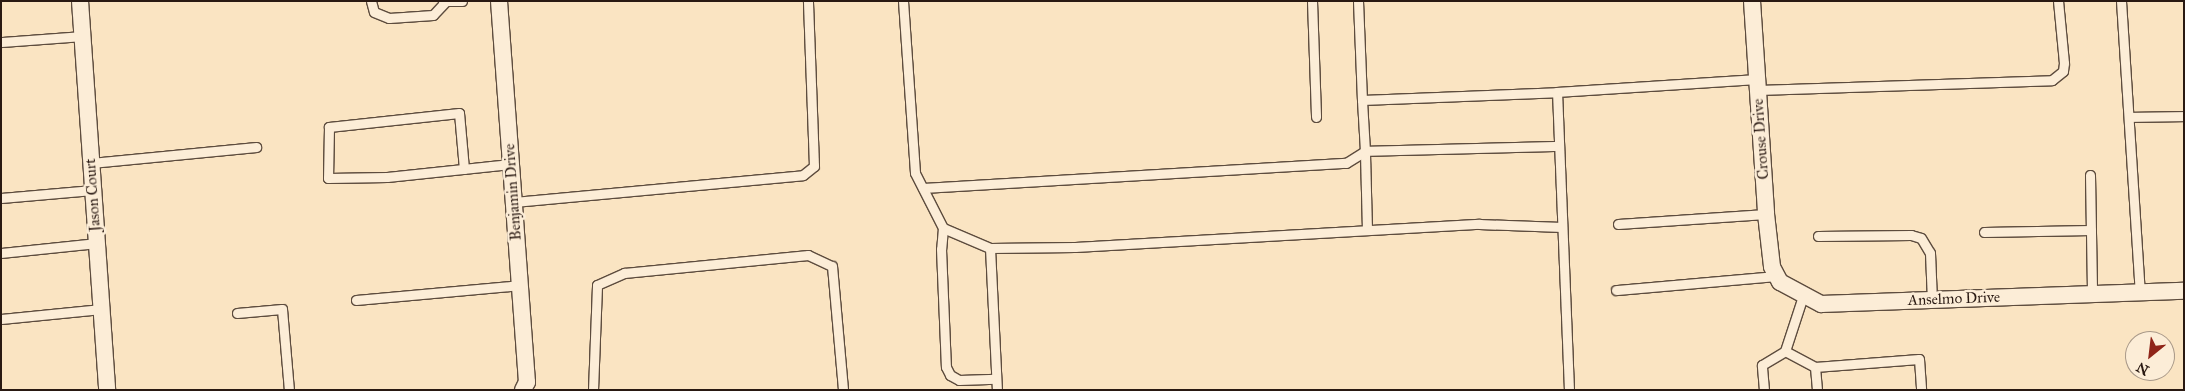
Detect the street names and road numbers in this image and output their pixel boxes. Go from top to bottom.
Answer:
street label: Crouse Drive [1749,98,1773,180]
street label: Benjamin Drive [501,143,525,241]
street label: Jason Court [81,158,105,232]
street label: Anselmo Drive [1908,288,2000,310]

